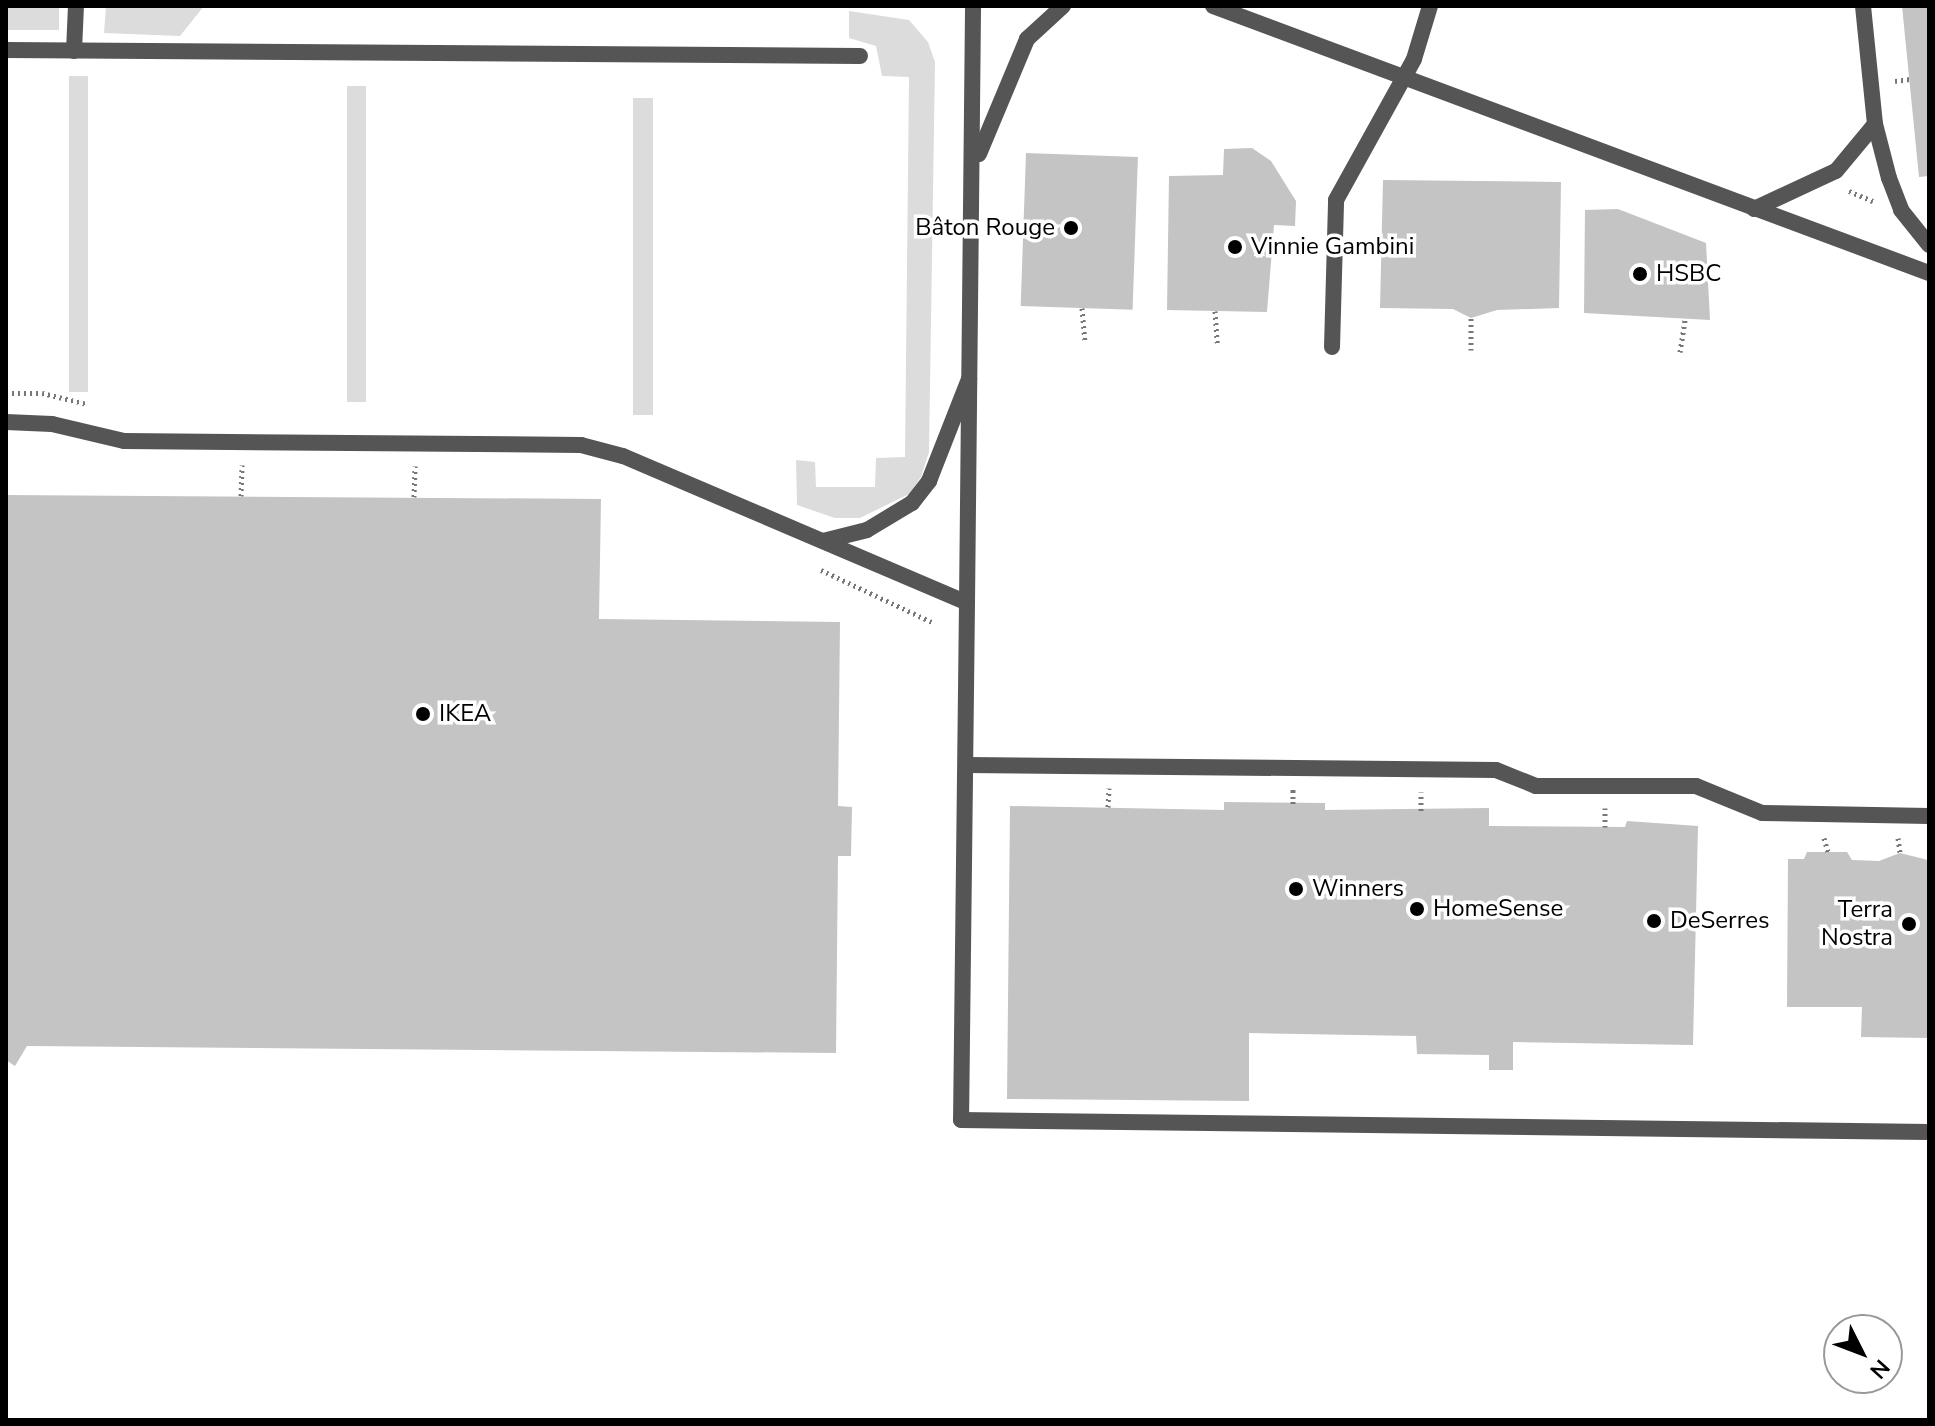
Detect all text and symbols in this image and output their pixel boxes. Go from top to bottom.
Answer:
place label: Bâton Rouge [915,214,1055,242]
marker: Bâton Rouge [1062,219,1080,237]
place label: Vinnie Gambini [1251,233,1414,261]
marker: Vinnie Gambini [1226,238,1244,256]
place label: HSBC [1656,260,1721,288]
marker: HSBC [1631,265,1649,283]
place label: IKEA [439,700,491,728]
marker: IKEA [414,705,432,723]
place label: Winners [1312,875,1404,903]
marker: Winners [1287,880,1305,898]
place label: HomeSense [1433,895,1563,923]
place label: Terra Nostra [1821,896,1893,952]
marker: HomeSense [1408,900,1426,918]
place label: DeSerres [1670,907,1769,935]
marker: DeSerres [1645,912,1663,930]
marker: Terra Nostra [1900,915,1918,933]
north arrow [1823,1314,1903,1394]
text: N [1863,1353,1896,1385]

